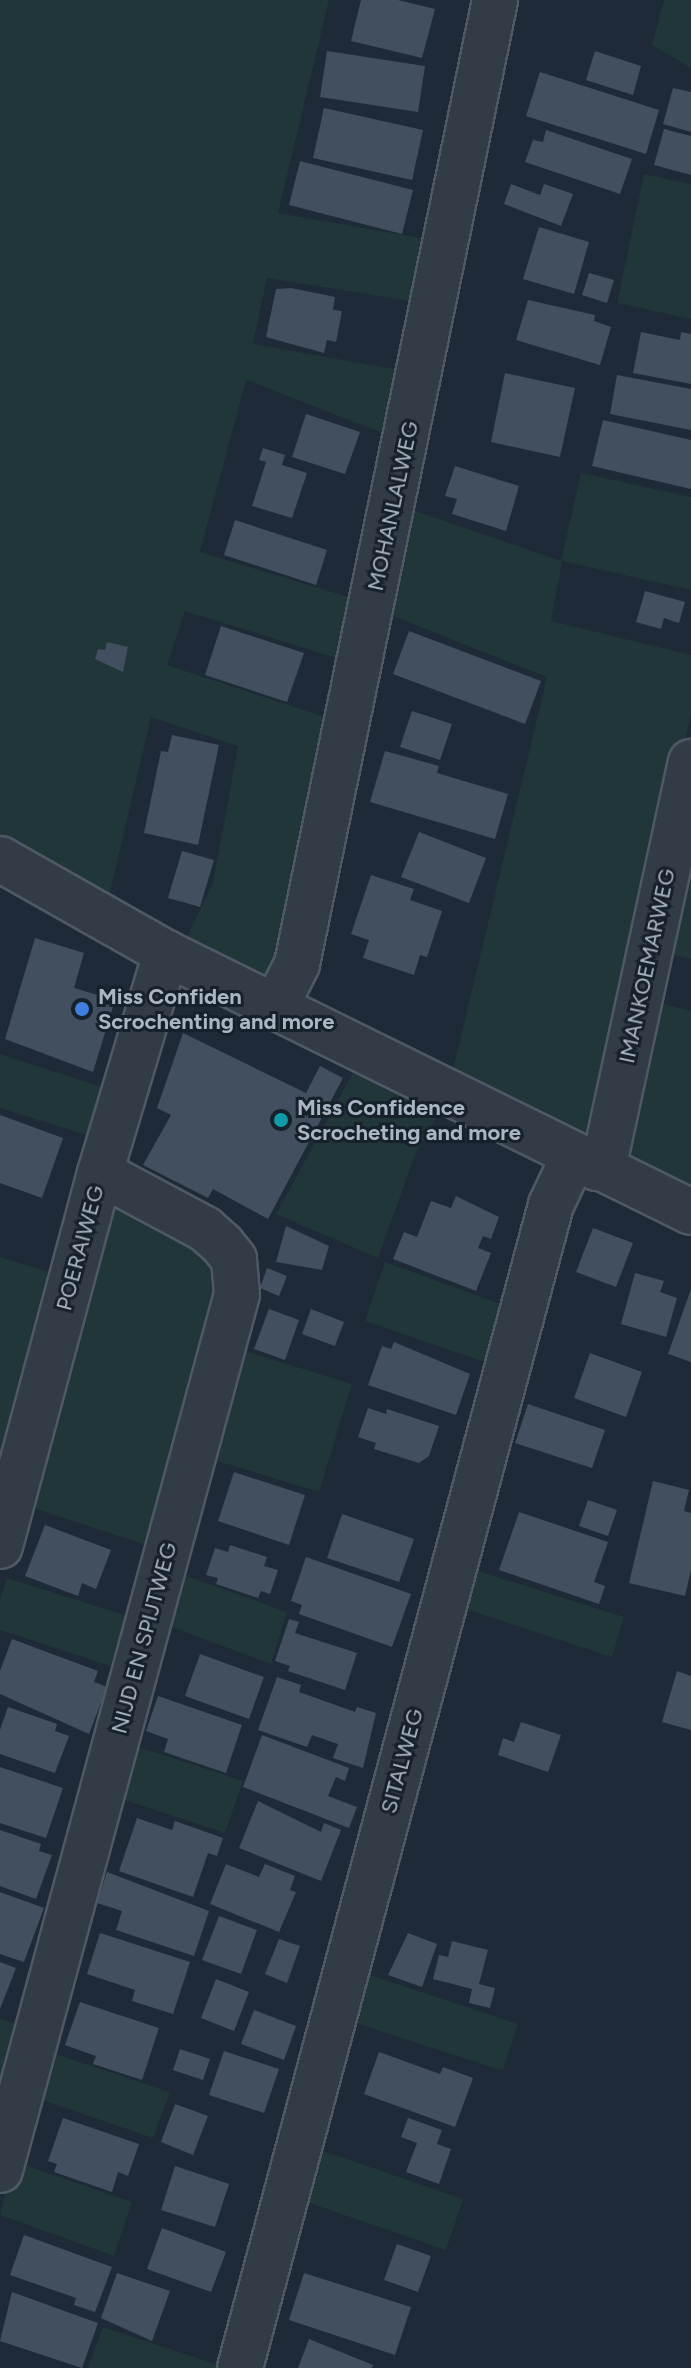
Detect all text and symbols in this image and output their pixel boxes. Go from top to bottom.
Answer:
street label: MOHANLALWEG [362,419,424,593]
street label: IMANKOEMARWEG [613,866,681,1066]
place label: Miss Confiden Scrochenting and more [98,983,334,1034]
marker: Miss Confiden Scrochenting and more [73,1000,91,1018]
place label: Miss Confidence Scrocheting and more [297,1094,521,1146]
marker: Miss Confidence Scrocheting and more [272,1111,290,1129]
street label: POERAIWEG [51,1183,109,1313]
street label: NIJD EN SPIJTWEG [106,1539,182,1737]
street label: SITALWEG [375,1706,429,1816]

